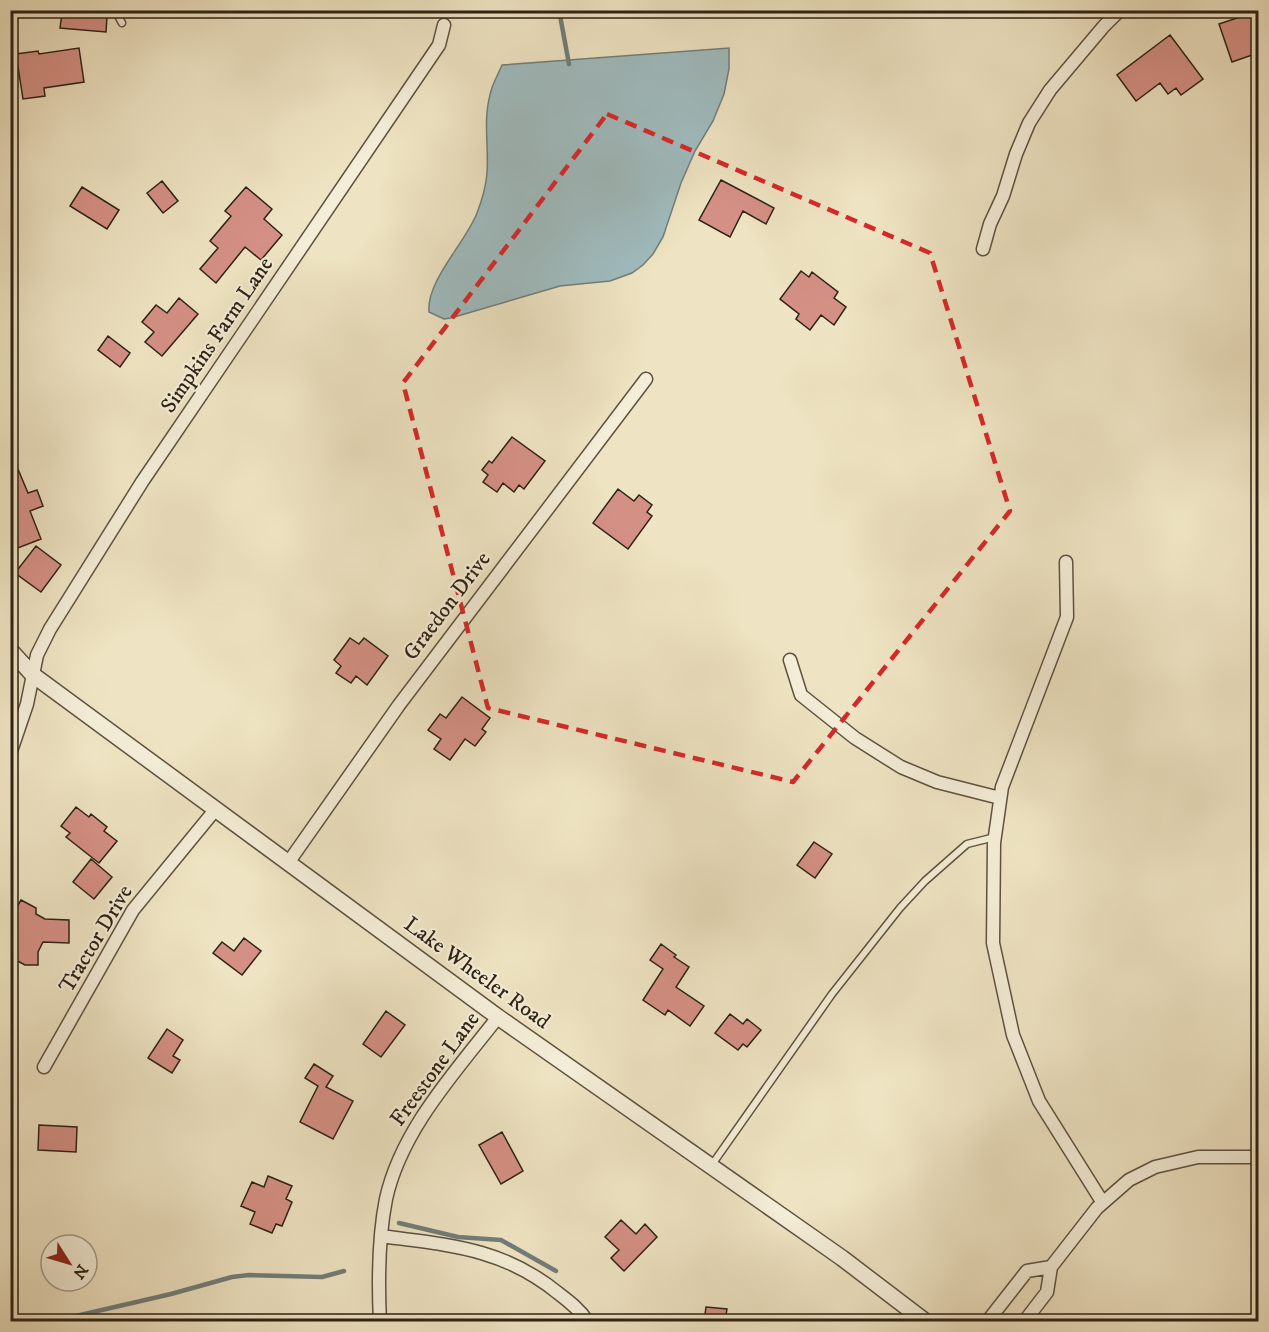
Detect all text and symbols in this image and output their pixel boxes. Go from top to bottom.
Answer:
street label: Simpkins Farm Lane [155,252,279,418]
street label: Graedon Drive [397,546,497,666]
street label: Tractor Drive [53,880,139,998]
street label: Lake Wheeler Road [399,911,555,1035]
street label: Freestone Lane [384,1007,486,1131]
north arrow [39,1233,99,1293]
text: N [68,1260,92,1283]

